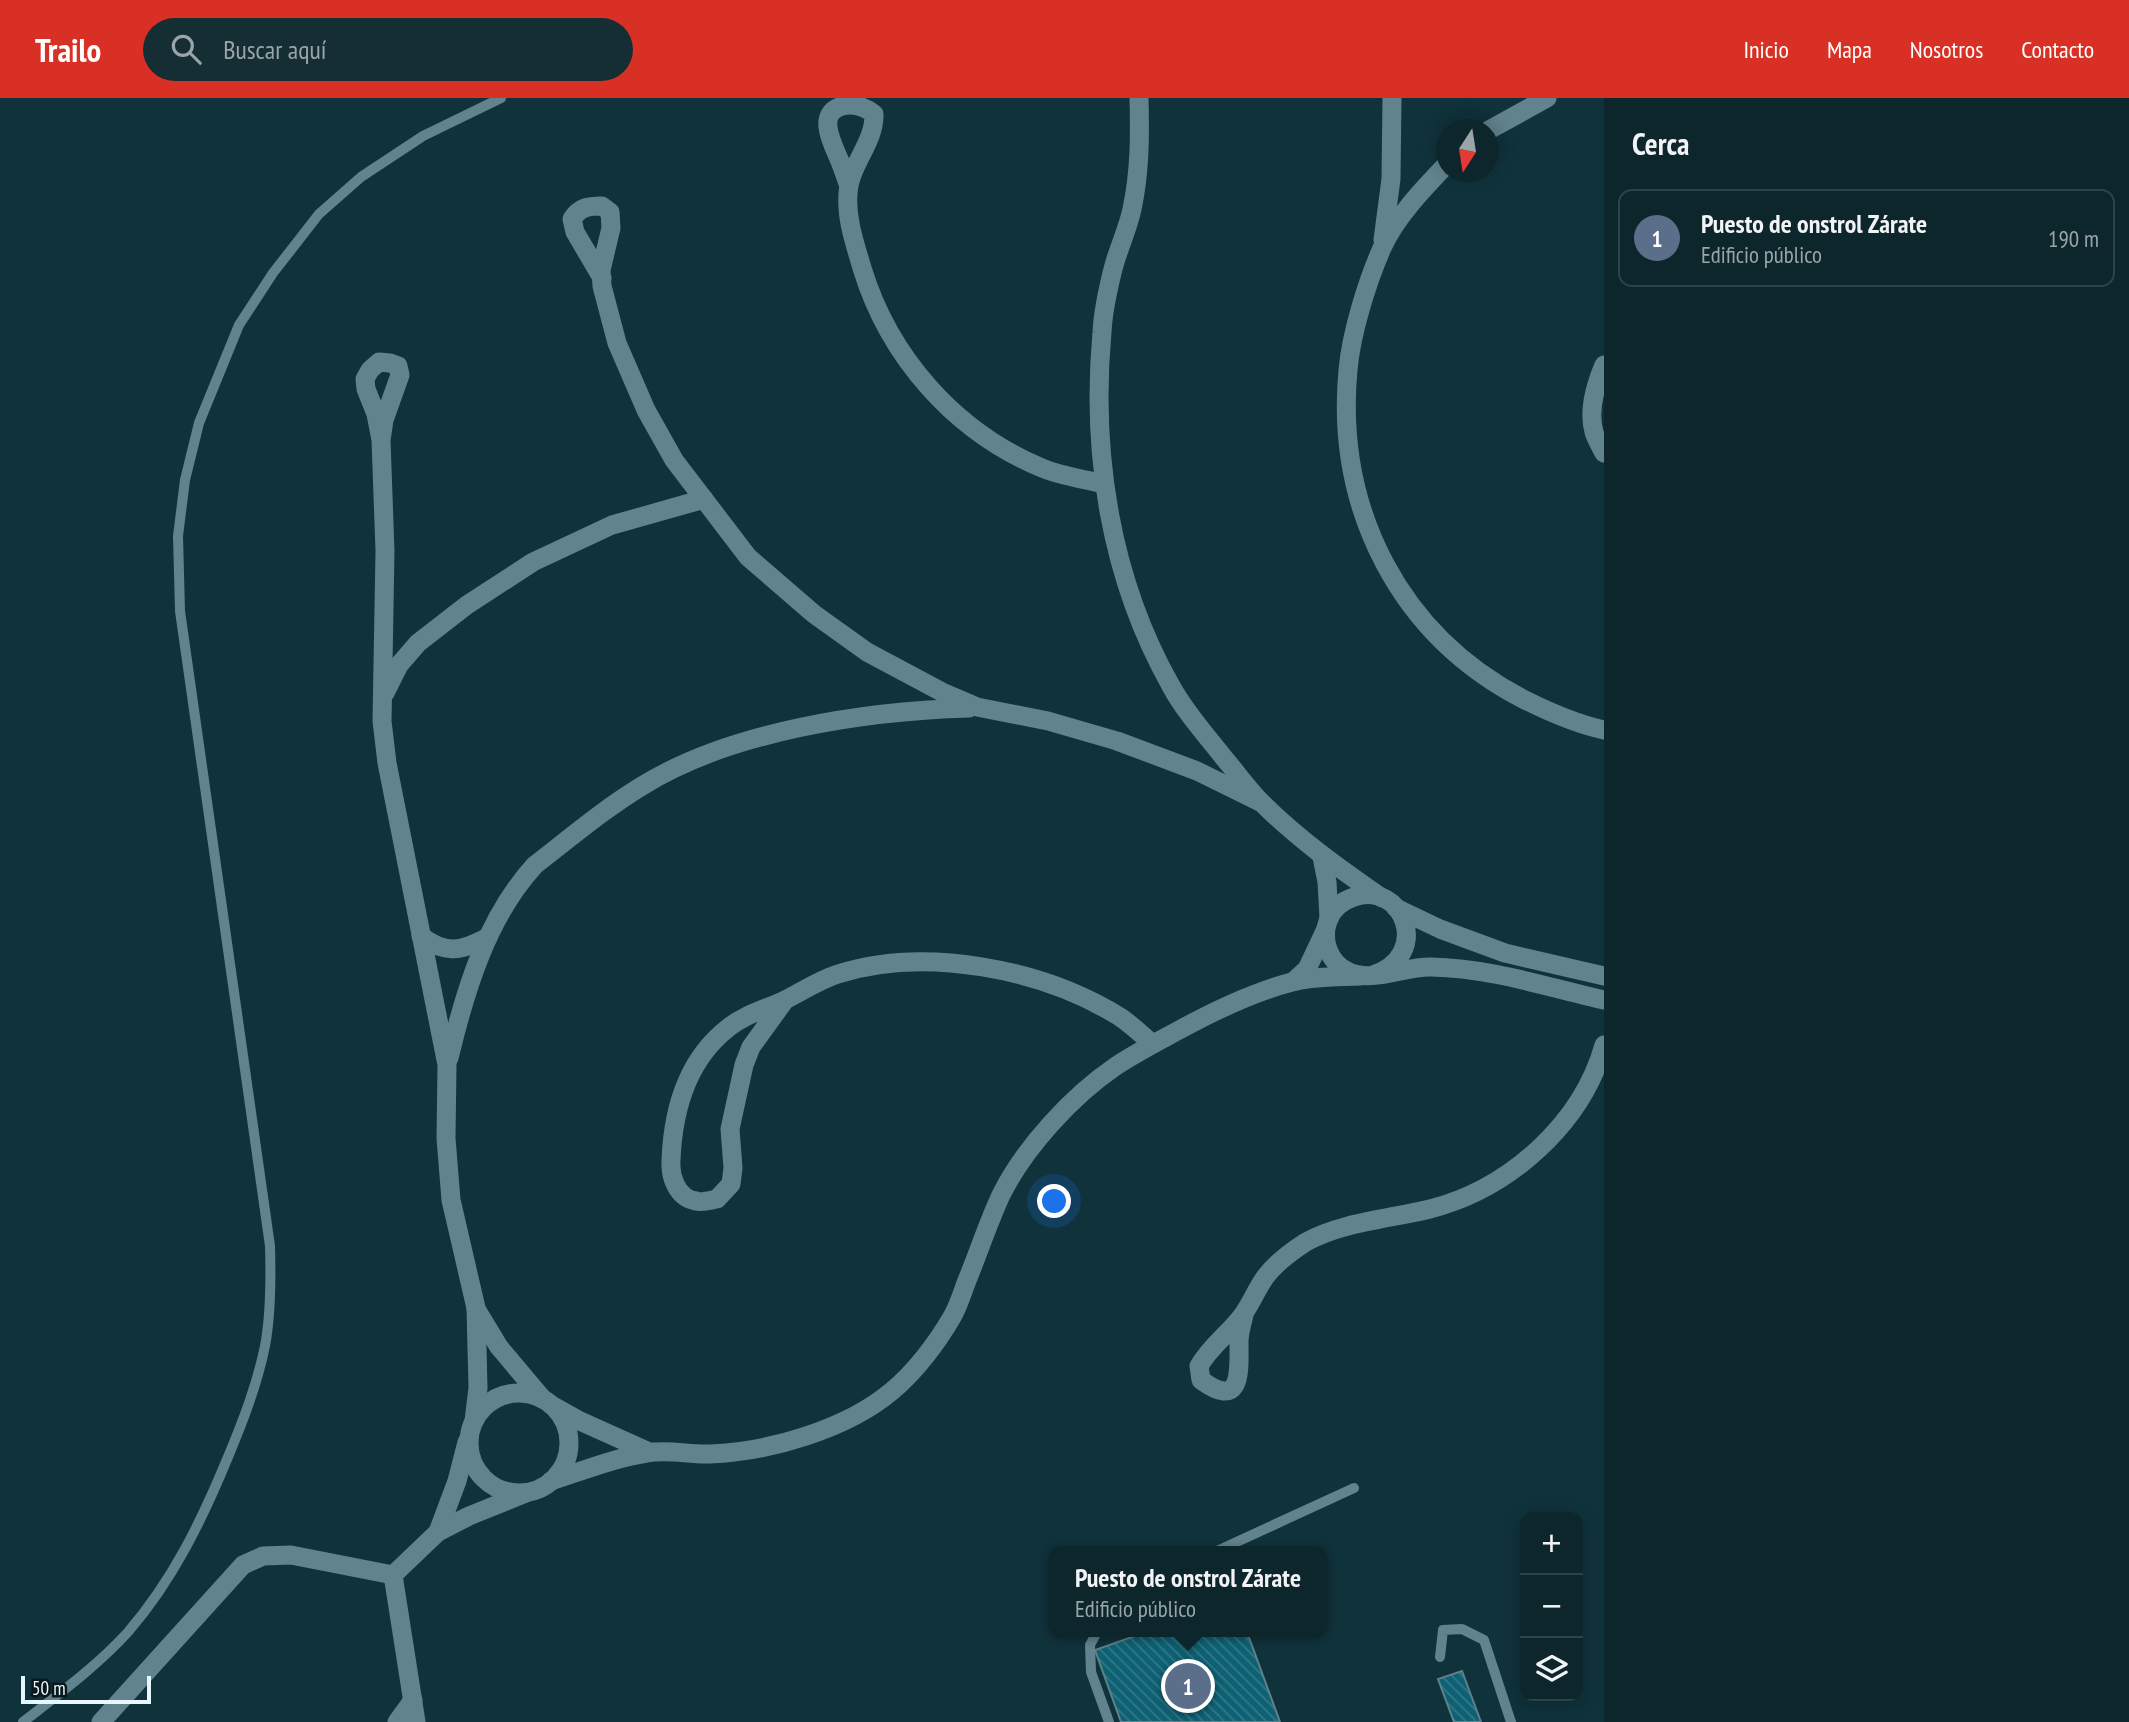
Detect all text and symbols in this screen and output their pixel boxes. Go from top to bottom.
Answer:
search box [143,18,633,81]
text: Trailo [35,28,101,71]
icon: search [167,30,205,68]
text: Buscar aquí [223,33,326,66]
text: Inicio [1743,34,1789,65]
text: Mapa [1827,34,1872,65]
text: Nosotros [1910,34,1983,65]
text: Contacto [2021,34,2094,65]
north arrow [1436,119,1499,182]
text: Cerca [1632,124,1689,163]
text: Puesto de onstrol Zárate [1701,207,1927,240]
text: 1 [1652,224,1663,253]
text: 190 m [2048,224,2099,253]
text: Edificio público [1701,240,1822,269]
your location [1037,1184,1071,1218]
map controls [1520,1512,1583,1701]
button: + [1520,1512,1583,1575]
popup [1048,1546,1328,1637]
text: Puesto de onstrol Zárate [1075,1561,1301,1594]
button: − [1520,1575,1583,1638]
text: Edificio público [1075,1594,1196,1623]
button: layers [1520,1638,1583,1701]
pin: 1 [1165,1660,1211,1712]
scale bar [21,1673,150,1705]
text: 50 m [32,1676,66,1700]

